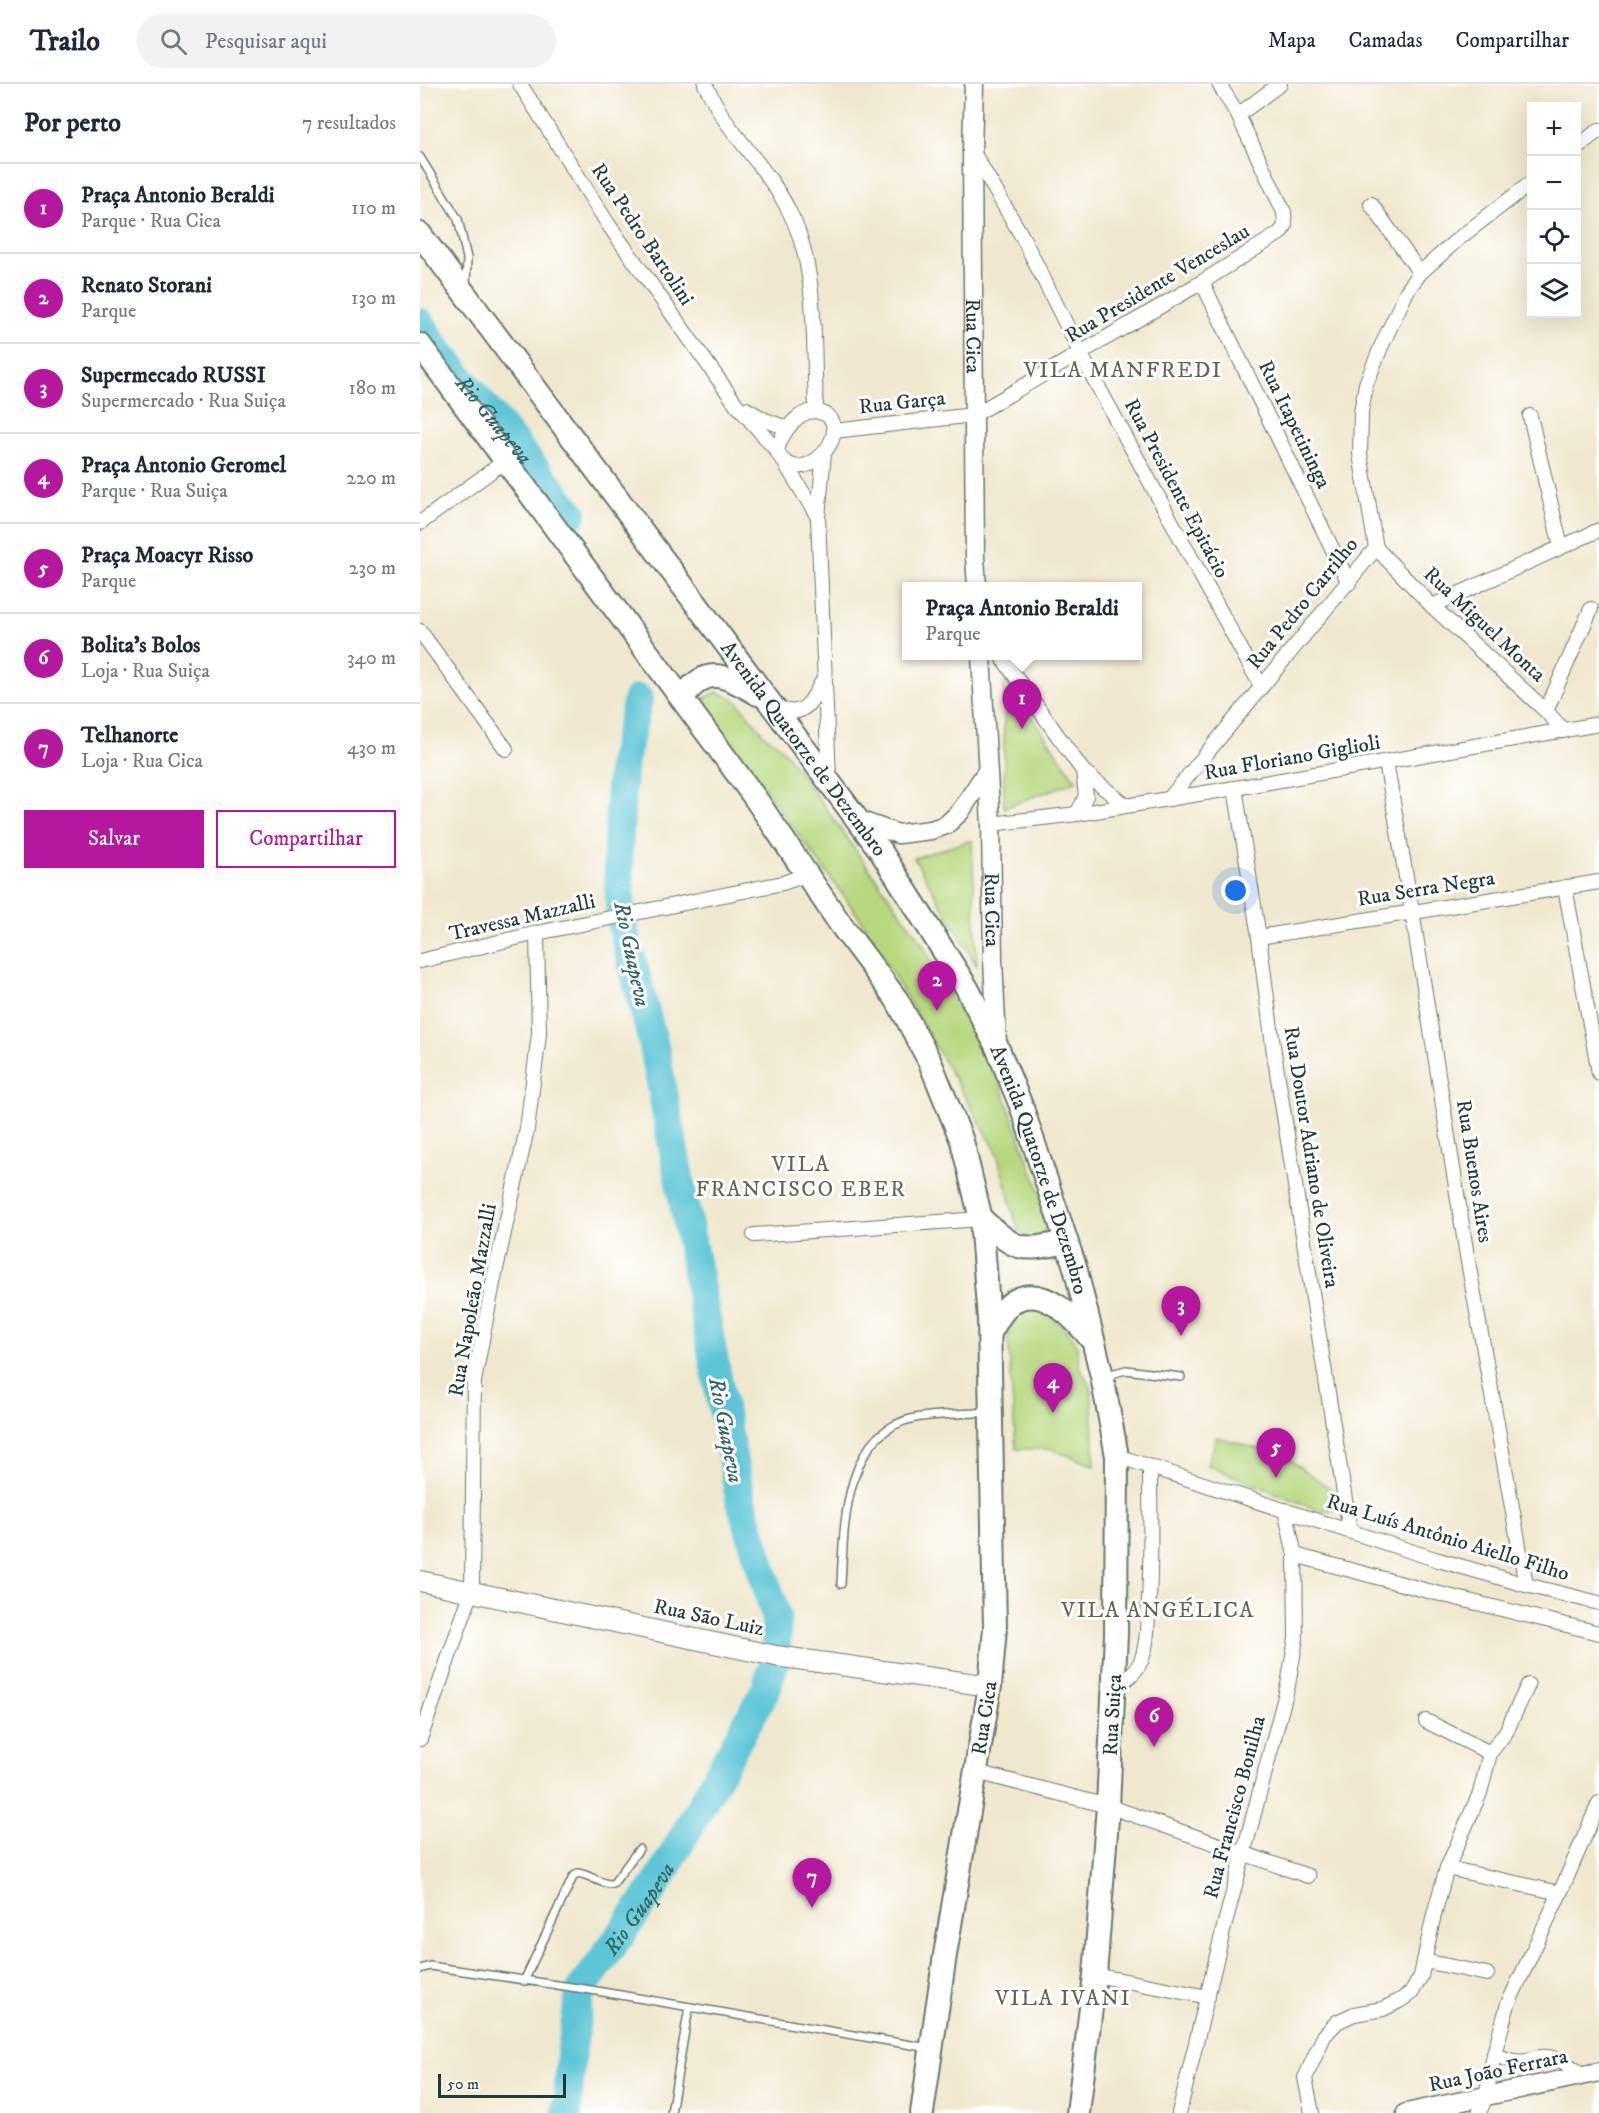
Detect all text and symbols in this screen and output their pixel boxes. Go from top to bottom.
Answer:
search box [136,14,556,68]
text: Trailo [30,24,100,59]
icon: search [157,25,190,58]
text: Pesquisar aqui [205,28,327,55]
text: Mapa [1268,28,1316,54]
text: Camadas [1349,28,1423,54]
text: Compartilhar [1456,28,1569,54]
map controls [1527,102,1581,318]
button: + [1527,102,1581,156]
text: Por perto [24,107,121,140]
text: 7 resultados [302,111,396,136]
button: − [1527,156,1581,210]
street label: Rua Pedro Bartolini [585,158,699,311]
text: Praça Antonio Beraldi [81,182,274,209]
text: 1 [40,196,47,221]
text: 110 m [351,196,396,221]
text: Parque · Rua Cica [81,209,221,234]
button: locate [1527,210,1581,264]
street label: Rua Presidente Venceslau [1061,219,1254,349]
button: layers [1527,264,1581,318]
text: Renato Storani [81,272,212,299]
text: 2 [39,286,48,311]
text: 130 m [351,286,396,311]
street label: Rua Cica [959,298,986,374]
text: Parque [81,299,136,324]
street label: Rua Itapetininga [1252,356,1336,493]
district label: VILA MANFREDI [1023,357,1222,384]
text: Supermecado RUSSI [81,362,266,389]
water label: Rio Guapeva [448,370,538,470]
text: 3 [40,376,47,401]
text: 180 m [349,376,396,401]
street label: Rua Garça [858,386,947,420]
text: Supermercado · Rua Suiça [81,389,286,414]
street label: Rua Presidente Epitácio [1118,394,1234,583]
text: Praça Antonio Geromel [81,452,286,479]
text: 4 [38,466,49,491]
text: 220 m [346,466,396,491]
text: Parque · Rua Suiça [81,479,228,504]
street label: Rua Pedro Carrilho [1242,532,1364,675]
text: Praça Moacyr Risso [81,542,253,569]
text: 5 [39,556,48,581]
text: 230 m [349,556,396,581]
street label: Rua Miguel Monta [1418,561,1551,688]
text: Parque [81,569,136,594]
popup [902,582,1142,660]
text: Praça Antonio Beraldi [925,595,1119,622]
text: Parque [925,622,981,647]
text: Bolita's Bolos [81,632,200,659]
street label: Avenida Quatorze de Dezembro [714,636,892,862]
text: 6 [38,646,49,671]
text: 340 m [347,646,396,671]
text: Loja · Rua Suiça [81,659,210,684]
pin: 1 [1002,680,1042,729]
text: Telhanorte [81,722,178,749]
street label: Rua Floriano Giglioli [1202,730,1382,786]
text: 7 [38,736,49,761]
text: 430 m [347,736,396,761]
text: Loja · Rua Cica [81,749,203,774]
button: Salvar [24,810,204,868]
button: Compartilhar [216,810,396,868]
street label: Rua Serra Negra [1356,865,1497,913]
street label: Rua Cica [978,872,1005,947]
your location [1221,876,1250,905]
street label: Travessa Mazzalli [447,889,598,947]
water label: Rio Guapeva [607,898,656,1009]
pin: 2 [918,962,956,1011]
street label: Rua Doutor Adriano de Oliveira [1277,1025,1345,1290]
street label: Avenida Quatorze de Dezembro [984,1041,1093,1297]
street label: Rua Buenos Aires [1450,1098,1498,1245]
district label: VILA FRANCISCO EBER [696,1151,906,1203]
street label: Rua Napoleão Mazzalli [443,1202,503,1399]
pin: 3 [1162,1286,1200,1336]
pin: 4 [1034,1364,1072,1413]
water label: Rio Guapeva [702,1374,749,1485]
pin: 5 [1256,1428,1296,1478]
street label: Rua Luís Antônio Aiello Filho [1323,1489,1572,1587]
street label: Rua São Luiz [651,1594,766,1642]
district label: VILA ANGÉLICA [1060,1597,1255,1624]
street label: Rua Suiça [1098,1673,1128,1757]
street label: Rua Cica [966,1679,1004,1757]
pin: 6 [1134,1698,1174,1747]
street label: Rua Francisco Bonilha [1198,1713,1272,1902]
water label: Rio Guapeva [597,1858,681,1962]
pin: 7 [792,1858,832,1908]
district label: VILA IVANI [994,1985,1131,2012]
street label: Rua João Ferrara [1426,2044,1570,2098]
scale bar [438,2071,566,2098]
text: 50 m [447,2074,479,2094]

